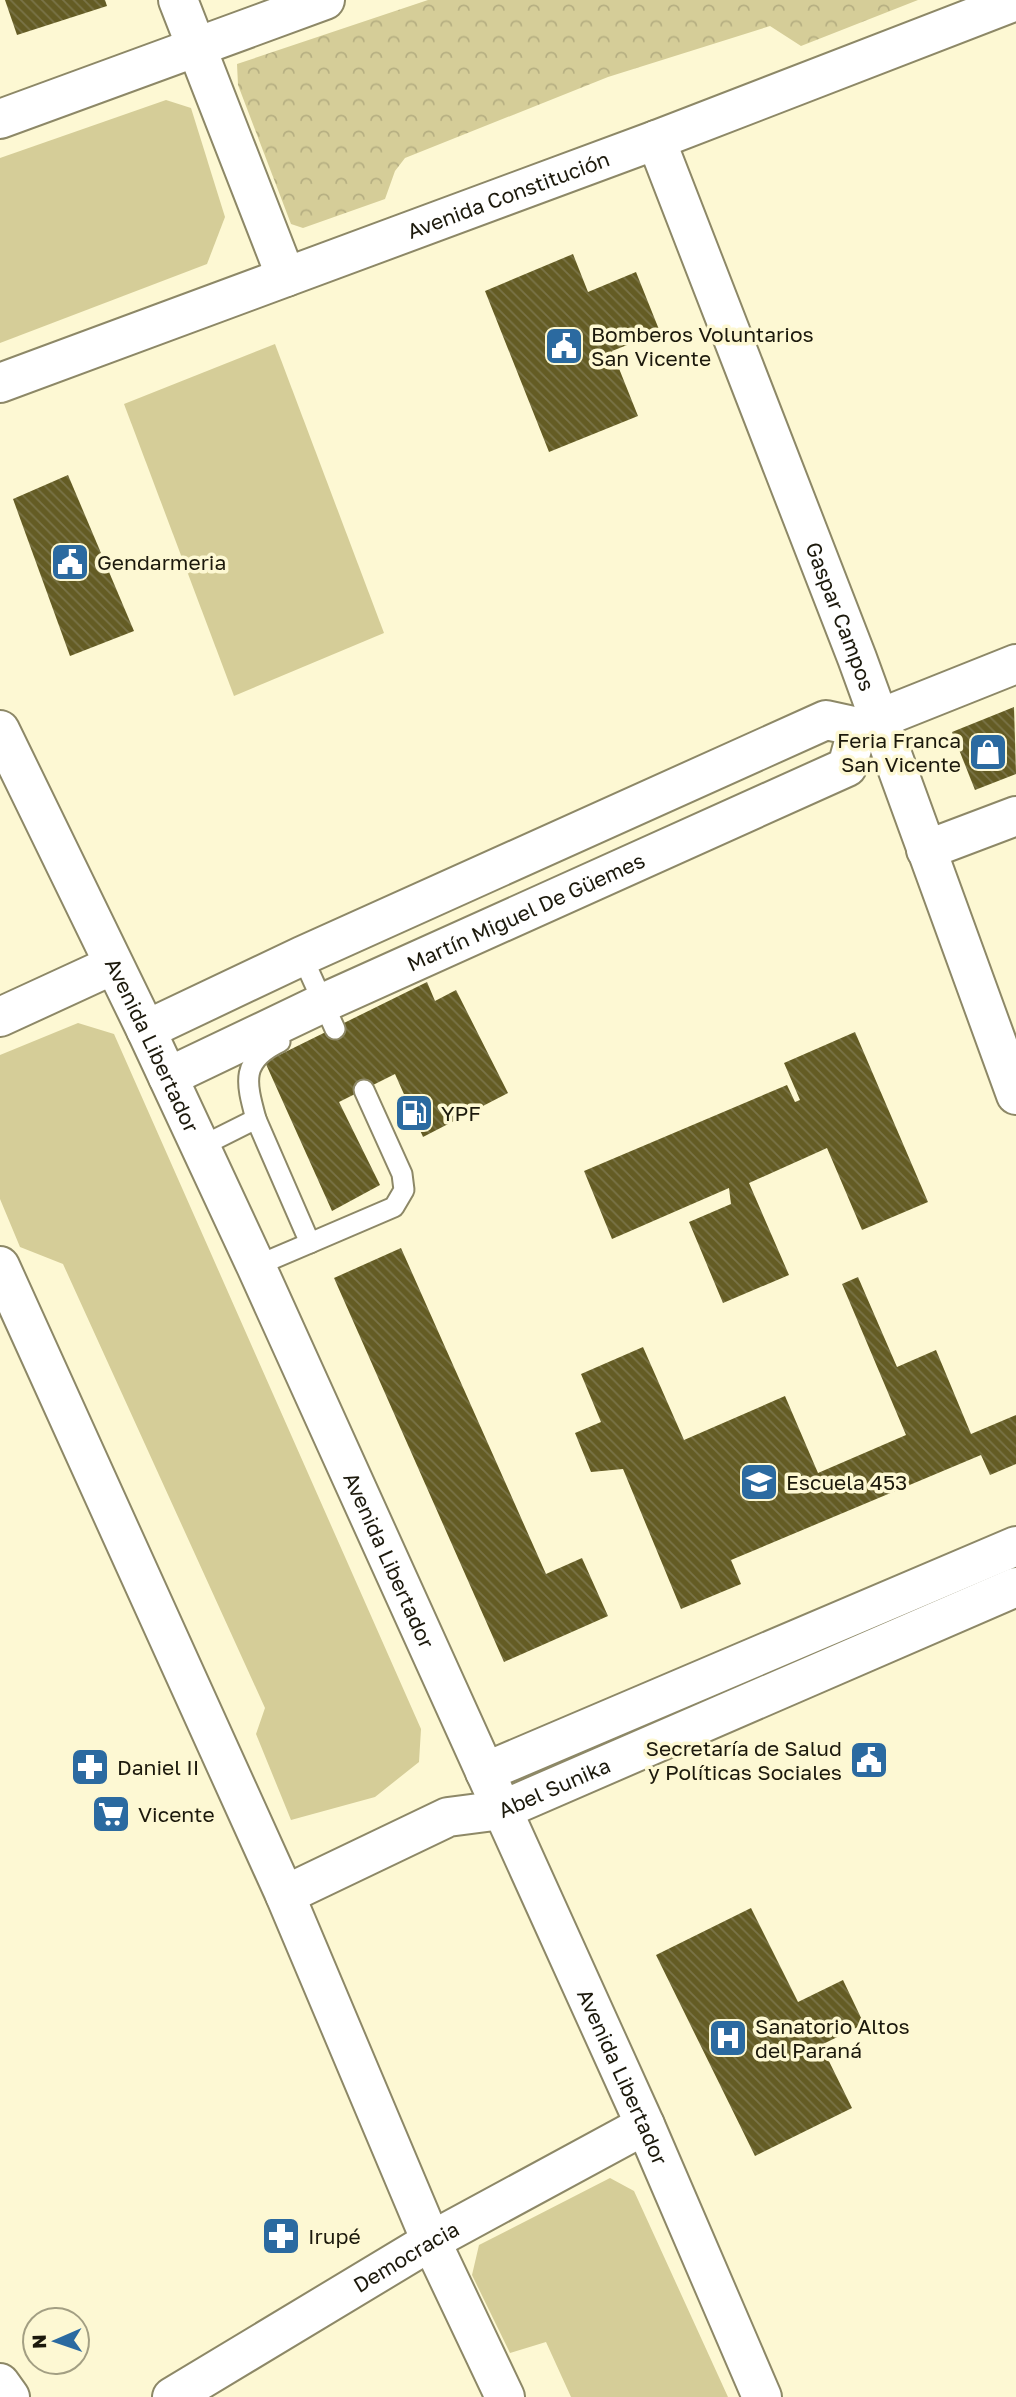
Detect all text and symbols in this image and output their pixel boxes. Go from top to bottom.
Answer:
street label: Avenida Constitución [404,145,613,244]
place label: Bomberos Voluntarios San Vicente [591,321,814,371]
public building icon: Bomberos Voluntarios San Vicente [543,325,585,367]
street label: Gaspar Campos [800,538,881,695]
public building icon: Gendarmeria [49,541,91,583]
place label: Gendarmeria [97,549,226,575]
place label: Feria Franca San Vicente [837,727,961,777]
shop icon: Feria Franca San Vicente [967,731,1009,773]
street label: Martín Miguel De Güemes [403,847,649,977]
street label: Avenida Libertador [100,953,205,1137]
fuel station icon: YPF [393,1092,435,1134]
place label: YPF [441,1100,481,1126]
school or university icon: Escuela 453 [738,1461,780,1503]
street label: Avenida Libertador [338,1468,440,1652]
place label: Escuela 453 [786,1469,907,1495]
place label: Secretaría de Salud y Políticas Sociales [646,1735,842,1785]
public building icon: Secretaría de Salud y Políticas Sociales [848,1739,890,1781]
pharmacy icon: Daniel II [69,1746,111,1788]
street label: Abel Sunika [494,1752,614,1823]
place label: Daniel II [117,1754,199,1780]
supermarket icon: Vicente [90,1793,132,1835]
place label: Vicente [138,1801,215,1827]
street label: Avenida Libertador [572,1985,674,2169]
place label: Sanatorio Altos del Paraná [755,2013,910,2063]
hospital icon: Sanatorio Altos del Paraná [707,2017,749,2059]
pharmacy icon: Irupé [260,2215,302,2257]
street label: Democracia [348,2215,463,2298]
place label: Irupé [308,2223,361,2249]
north arrow [21,2306,91,2376]
text: N [27,2334,50,2349]

